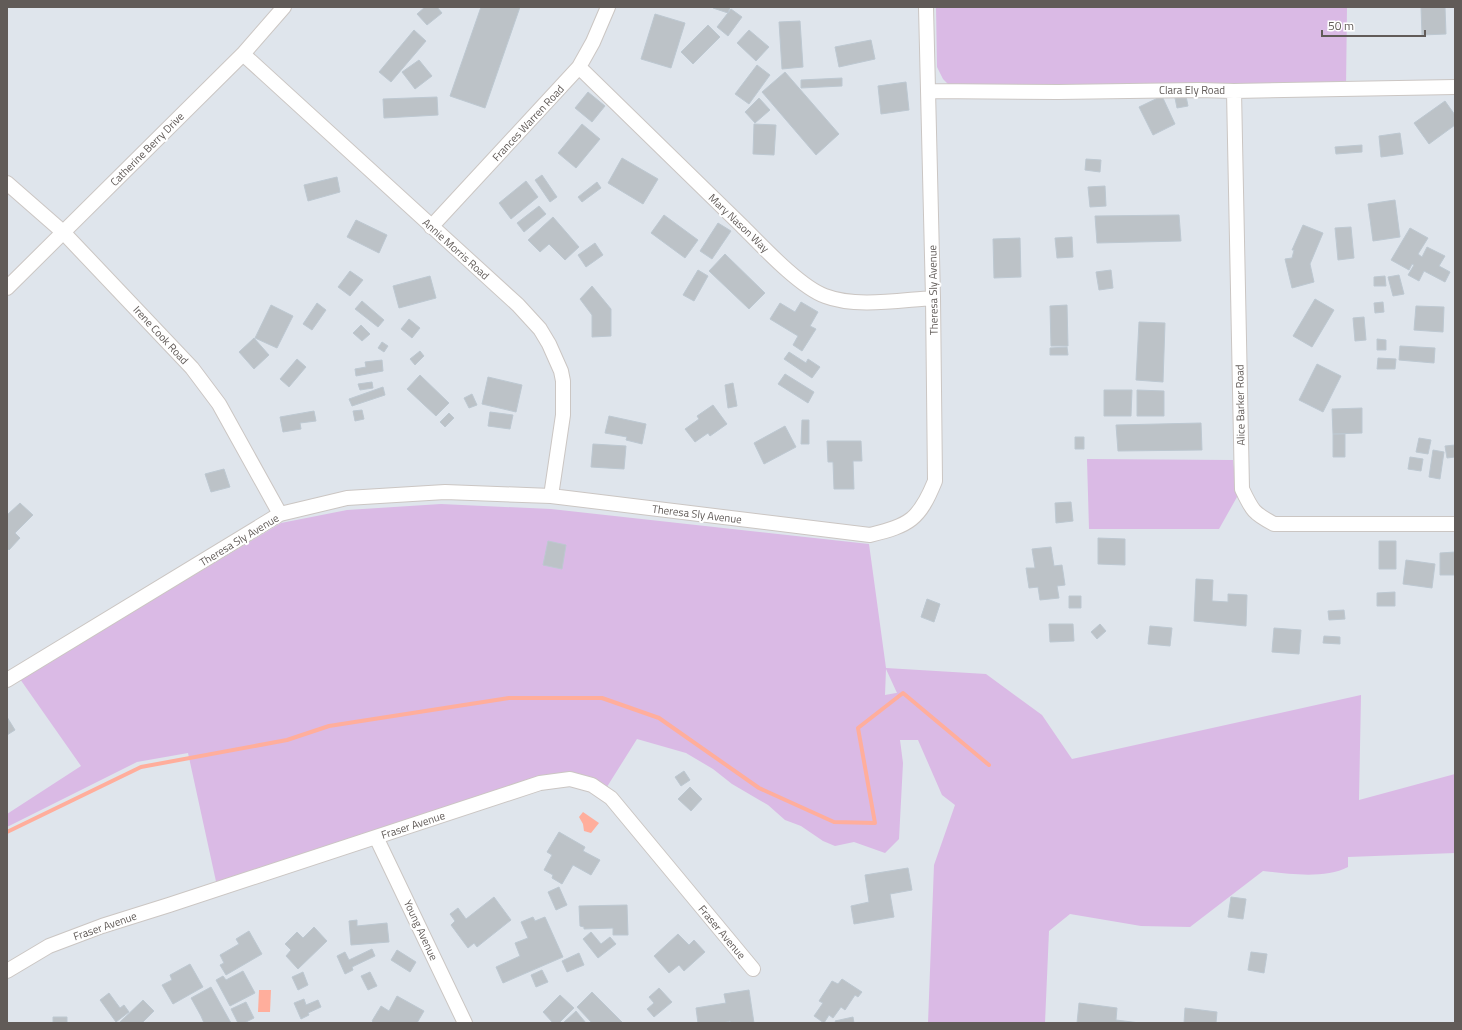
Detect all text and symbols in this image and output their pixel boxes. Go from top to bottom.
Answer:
scale bar [1322,12,1425,38]
text: 50 m [1328,16,1354,35]
street label: Frances Warren Road [488,81,568,165]
street label: Clara Ely Road [1159,82,1225,98]
street label: Catherine Berry Drive [106,108,188,190]
street label: Mary Nason Way [705,190,773,257]
street label: Annie Morris Road [419,215,493,284]
street label: Theresa Sly Avenue [924,244,942,335]
street label: Irene Cook Road [130,302,192,368]
street label: Alice Barker Road [1231,364,1249,446]
street label: Theresa Sly Avenue [651,501,743,527]
street label: Theresa Sly Avenue [196,510,282,570]
street label: Fraser Avenue [379,807,447,843]
street label: Young Avenue [400,897,442,963]
street label: Fraser Avenue [695,902,750,963]
street label: Fraser Avenue [71,908,139,944]

